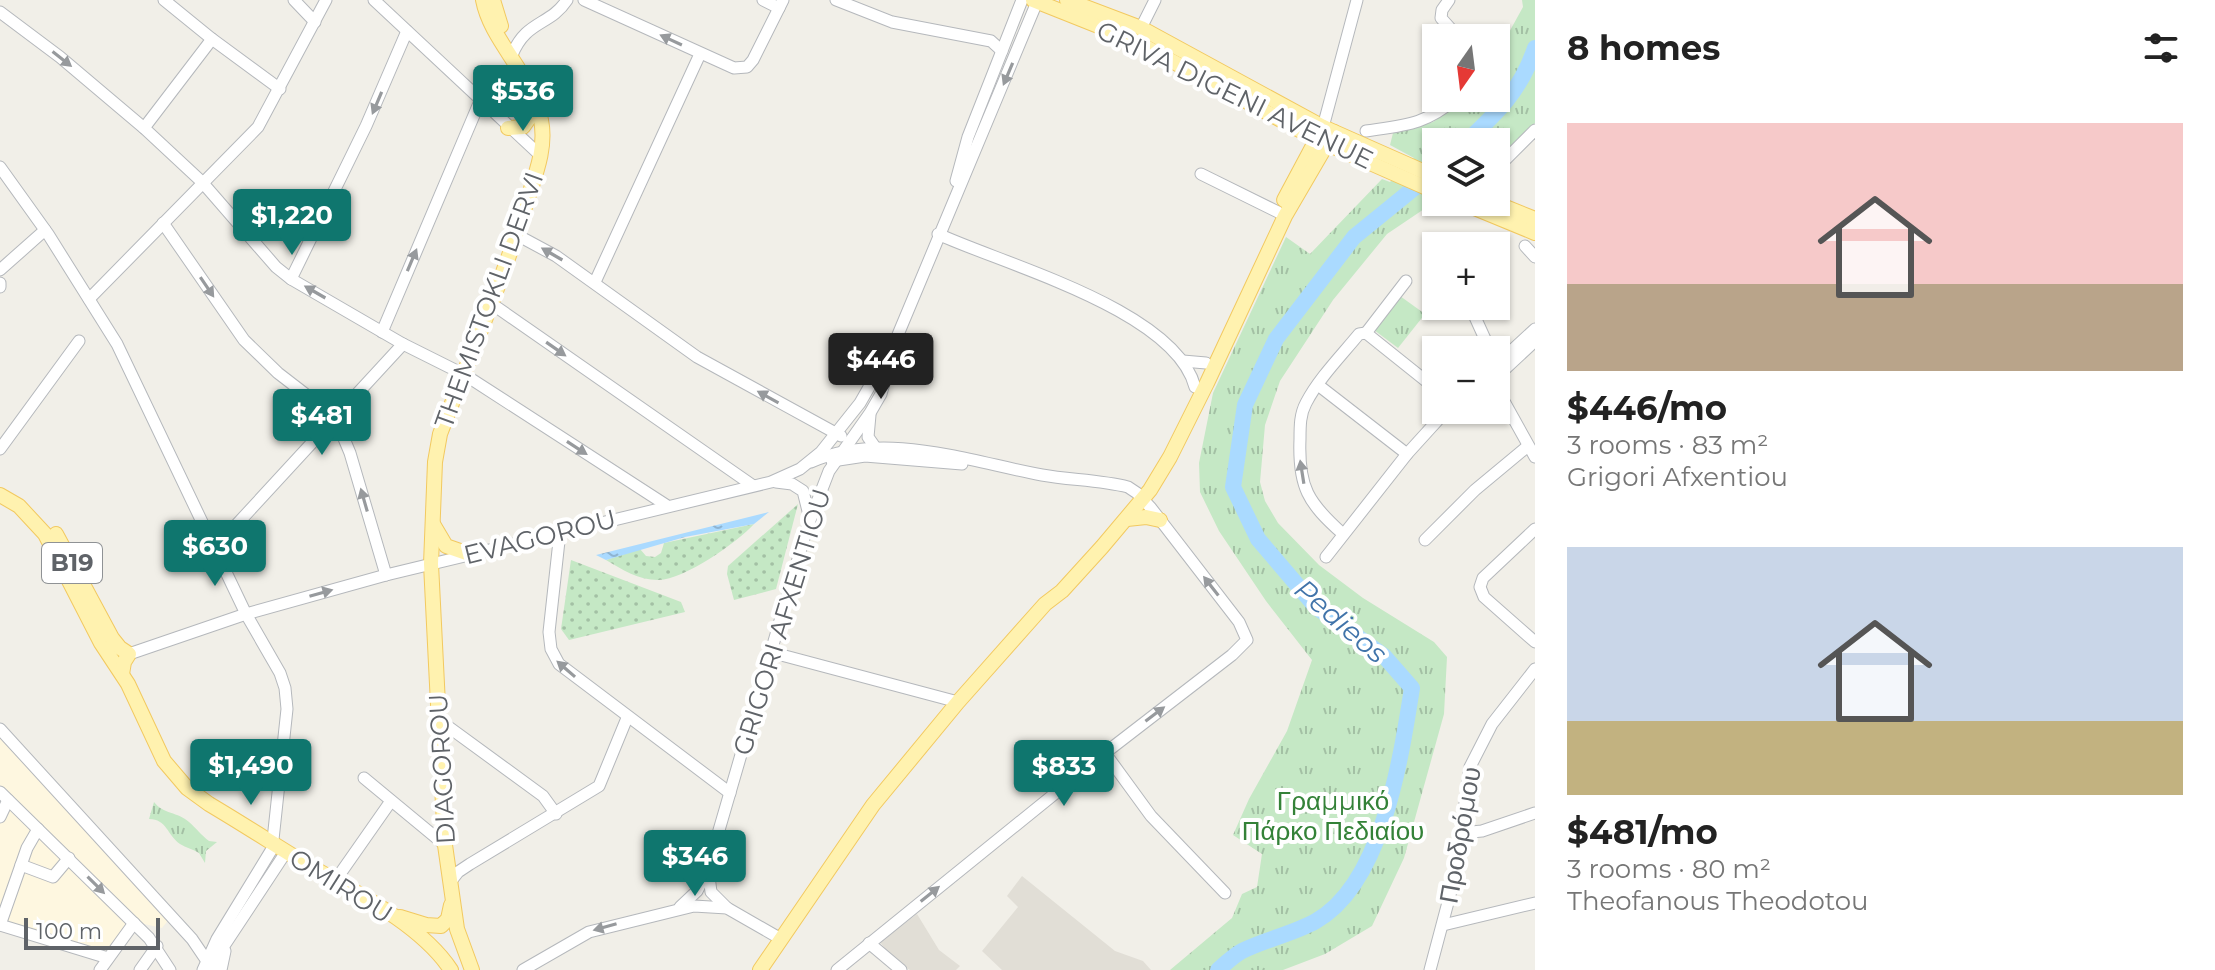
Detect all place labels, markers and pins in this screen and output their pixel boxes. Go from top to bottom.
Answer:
pin: $536 [476,65,570,133]
pin: $1,220 [227,189,357,257]
pin: $446 [834,333,928,401]
pin: $481 [275,389,369,457]
pin: $630 [168,520,262,588]
pin: $1,490 [186,739,316,807]
pin: $833 [1017,740,1111,808]
pin: $346 [648,830,742,898]

